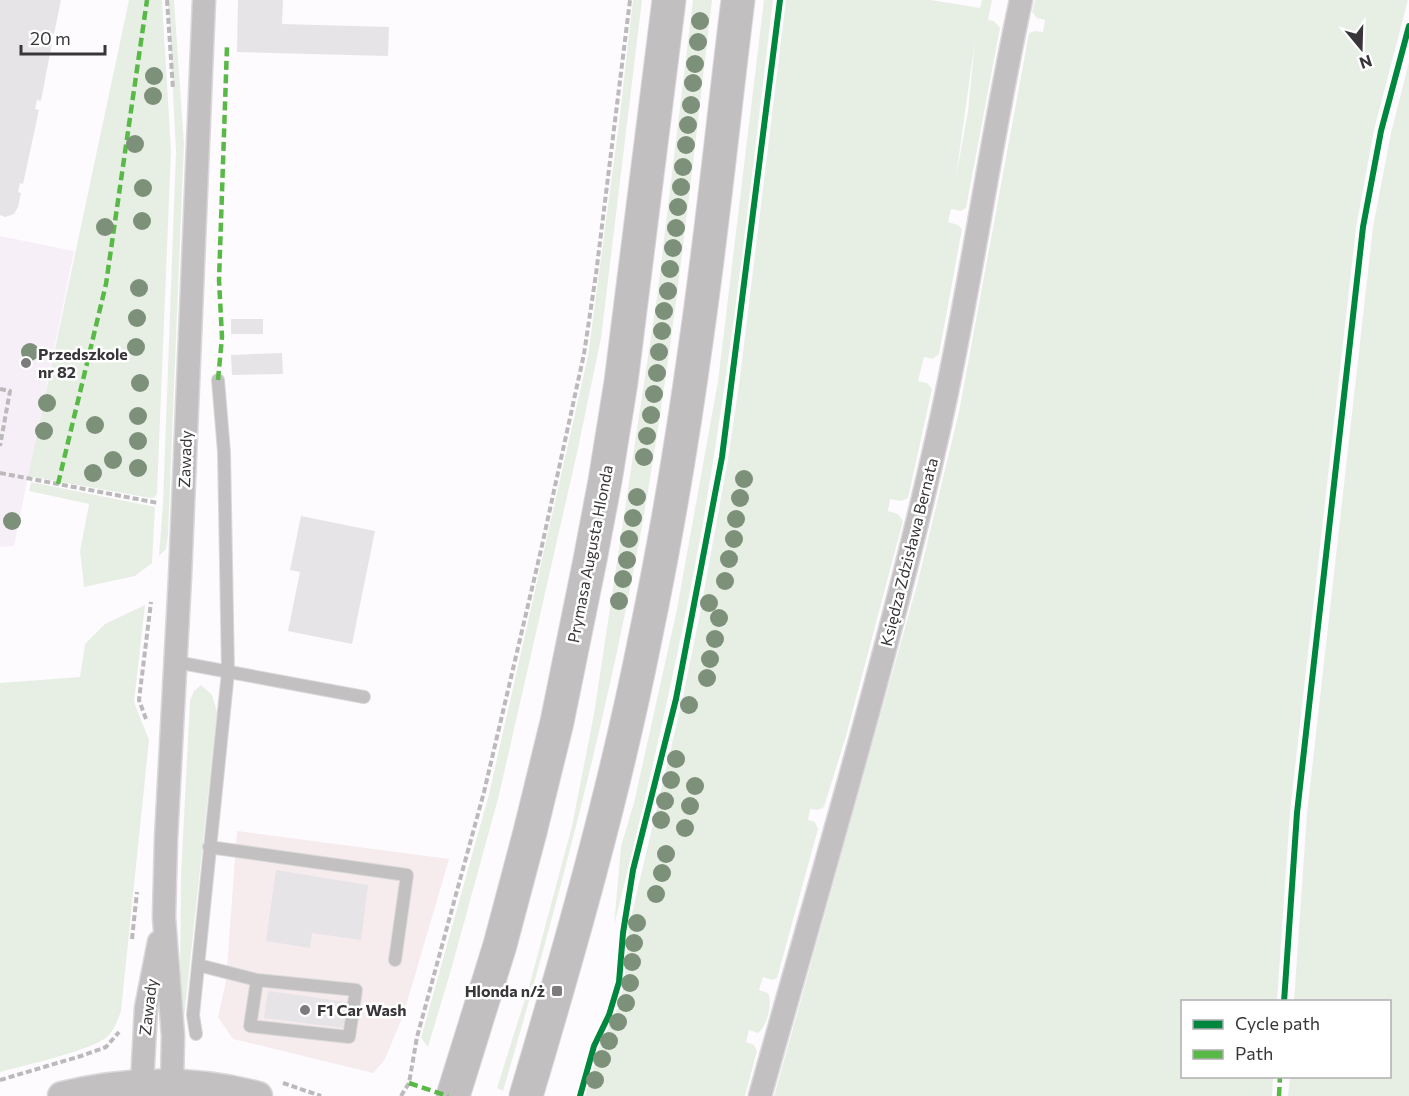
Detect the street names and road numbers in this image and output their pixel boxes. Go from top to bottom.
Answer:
street label: Zawady [174,430,195,488]
street label: Księdza Zdzisława Bernata [876,456,941,648]
street label: Prymasa Augusta Hlonda [563,463,616,644]
street label: Zawady [135,977,160,1037]

